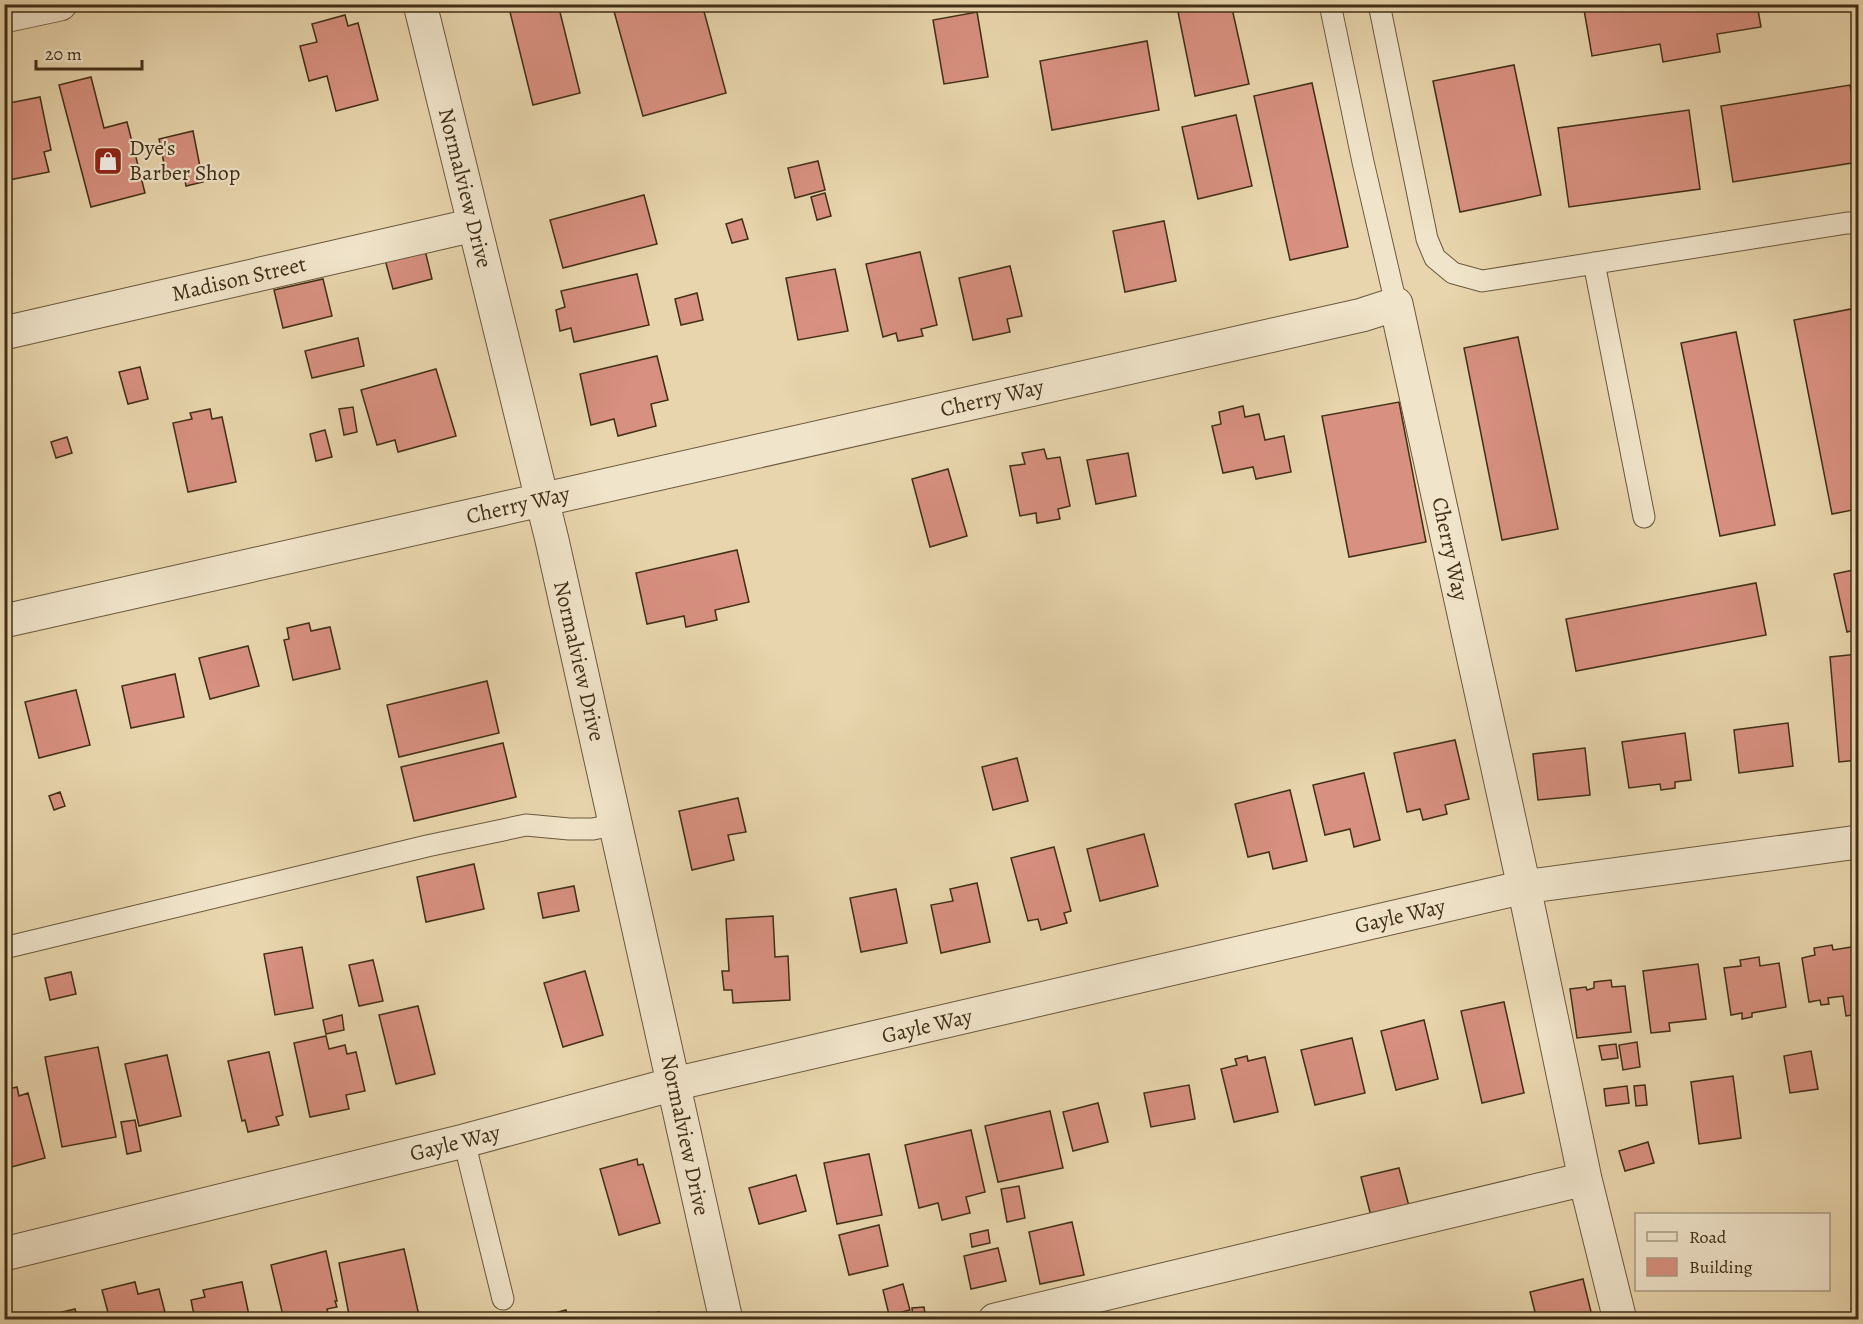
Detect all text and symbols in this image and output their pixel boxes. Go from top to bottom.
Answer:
scale bar [36,33,142,71]
text: 20 m [45,42,82,66]
street label: Normalview Drive [431,105,499,271]
place label: Dye's Barber Shop [129,133,240,188]
shop icon: Dye's Barber Shop [92,145,124,177]
street label: Madison Street [169,249,309,309]
street label: Cherry Way [937,372,1047,424]
street label: Cherry Way [463,479,573,531]
street label: Cherry Way [1424,494,1476,604]
street label: Normalview Drive [546,578,612,744]
street label: Gayle Way [1352,891,1448,941]
street label: Gayle Way [879,1001,975,1051]
street label: Normalview Drive [653,1052,717,1218]
street label: Gayle Way [407,1117,503,1169]
legend [1635,1213,1830,1291]
text: Road [1689,1225,1727,1249]
text: Building [1689,1255,1753,1279]

